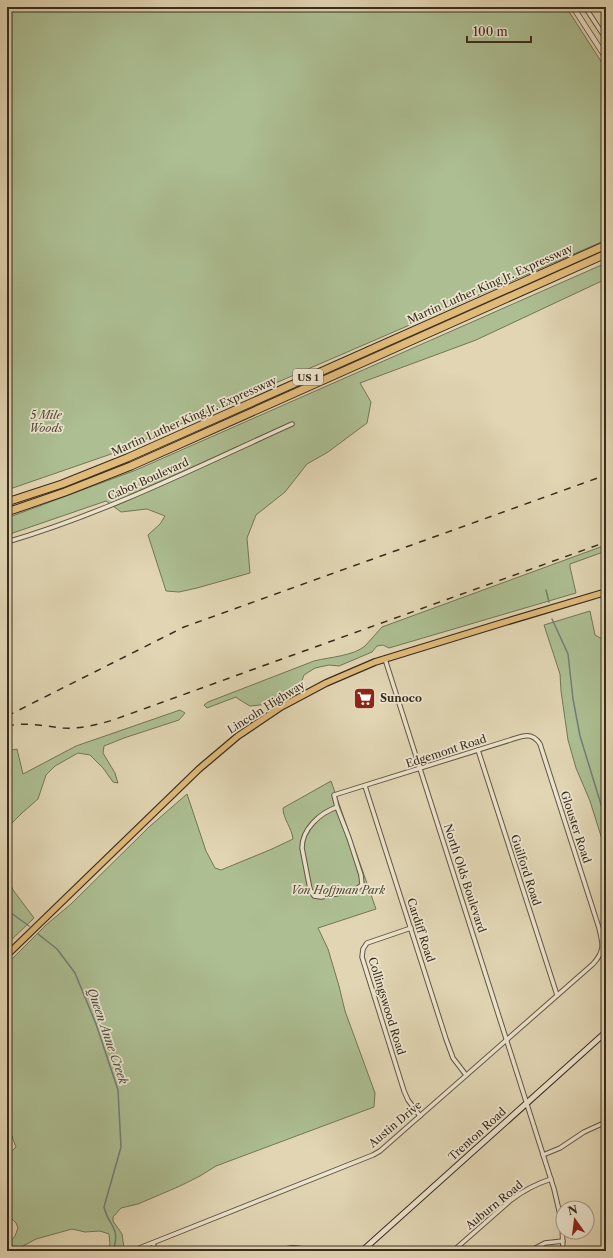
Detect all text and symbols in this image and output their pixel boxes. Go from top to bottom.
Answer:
scale bar [467,18,531,44]
text: 100 m [473,24,508,39]
street label: Martin Luther King Jr. Expressway [405,241,576,327]
road number: US 1 [293,369,323,385]
street label: Martin Luther King Jr. Expressway [109,373,280,459]
park label: 5 Mile Woods [29,408,63,435]
street label: Cabot Boulevard [105,455,191,503]
street label: Lincoln Highway [225,677,308,736]
supermarket icon: Sunoco [352,685,378,711]
place label: Sunoco [380,691,422,705]
street label: Edgemont Road [404,731,488,771]
street label: Glouster Road [558,789,594,865]
street label: North Olds Boulevard [441,822,489,935]
street label: Guilford Road [508,833,544,908]
park label: Von Hoffman Park [291,883,385,897]
street label: Cardiff Road [404,896,438,964]
street label: Collingswood Road [365,955,409,1057]
water label: Queen Anne Creek [85,986,132,1087]
street label: Austin Drive [365,1098,424,1151]
street label: Trenton Road [445,1104,509,1164]
street label: Auburn Road [462,1177,526,1233]
north arrow [555,1200,595,1240]
text: N [566,1202,579,1218]

